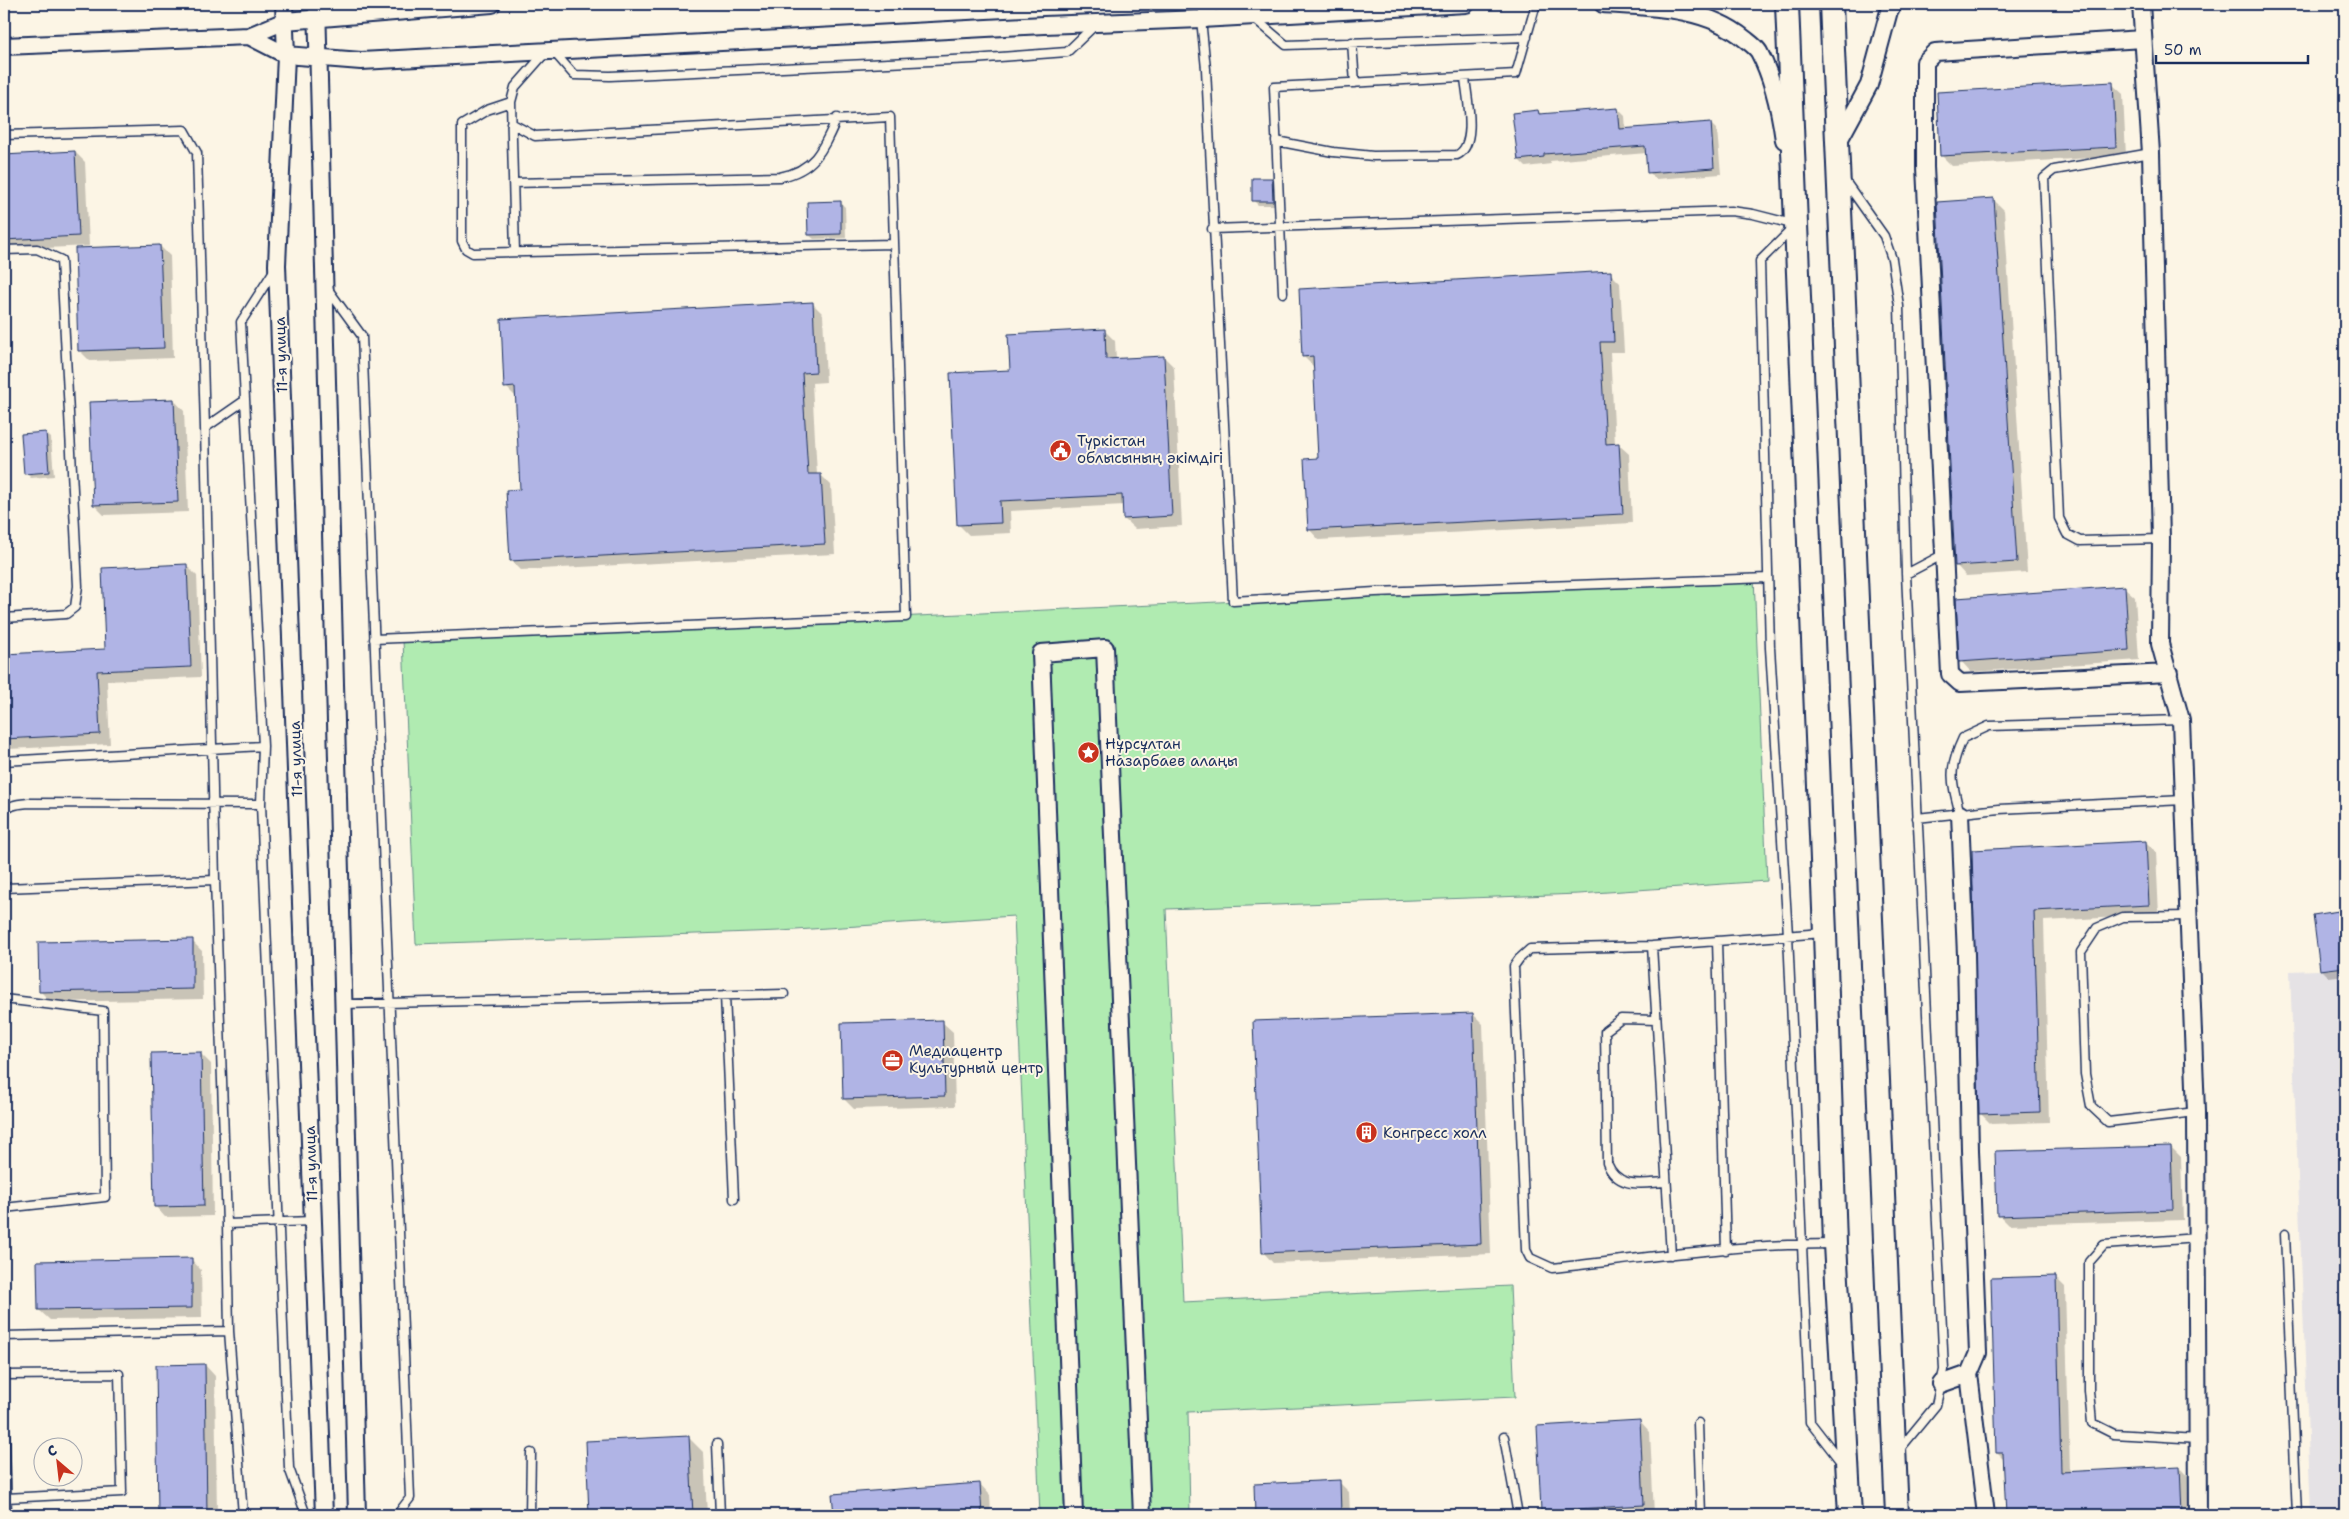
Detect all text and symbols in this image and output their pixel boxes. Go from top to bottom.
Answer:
scale bar [2156,32,2309,64]
text: 50 m [2164,40,2202,60]
street label: 11-я улица [270,316,292,393]
place label: Түркістан облысының әкімдігі [1077,431,1223,468]
public building icon: Түркістан облысының әкімдігі [1049,438,1073,462]
street label: 11-я улица [285,720,307,797]
place label: Нұрсұлтан Назарбаев алаңы [1105,734,1238,771]
place icon: Нұрсұлтан Назарбаев алаңы [1077,741,1101,765]
place label: Медиацентр Культурный центр [909,1041,1044,1078]
office icon: Медиацентр Культурный центр [881,1048,905,1072]
building icon: Конгресс холл [1355,1121,1379,1145]
place label: Конгресс холл [1383,1123,1487,1143]
street label: 11-я улица [300,1125,322,1202]
north arrow [32,1436,82,1486]
text: С [44,1441,60,1460]

